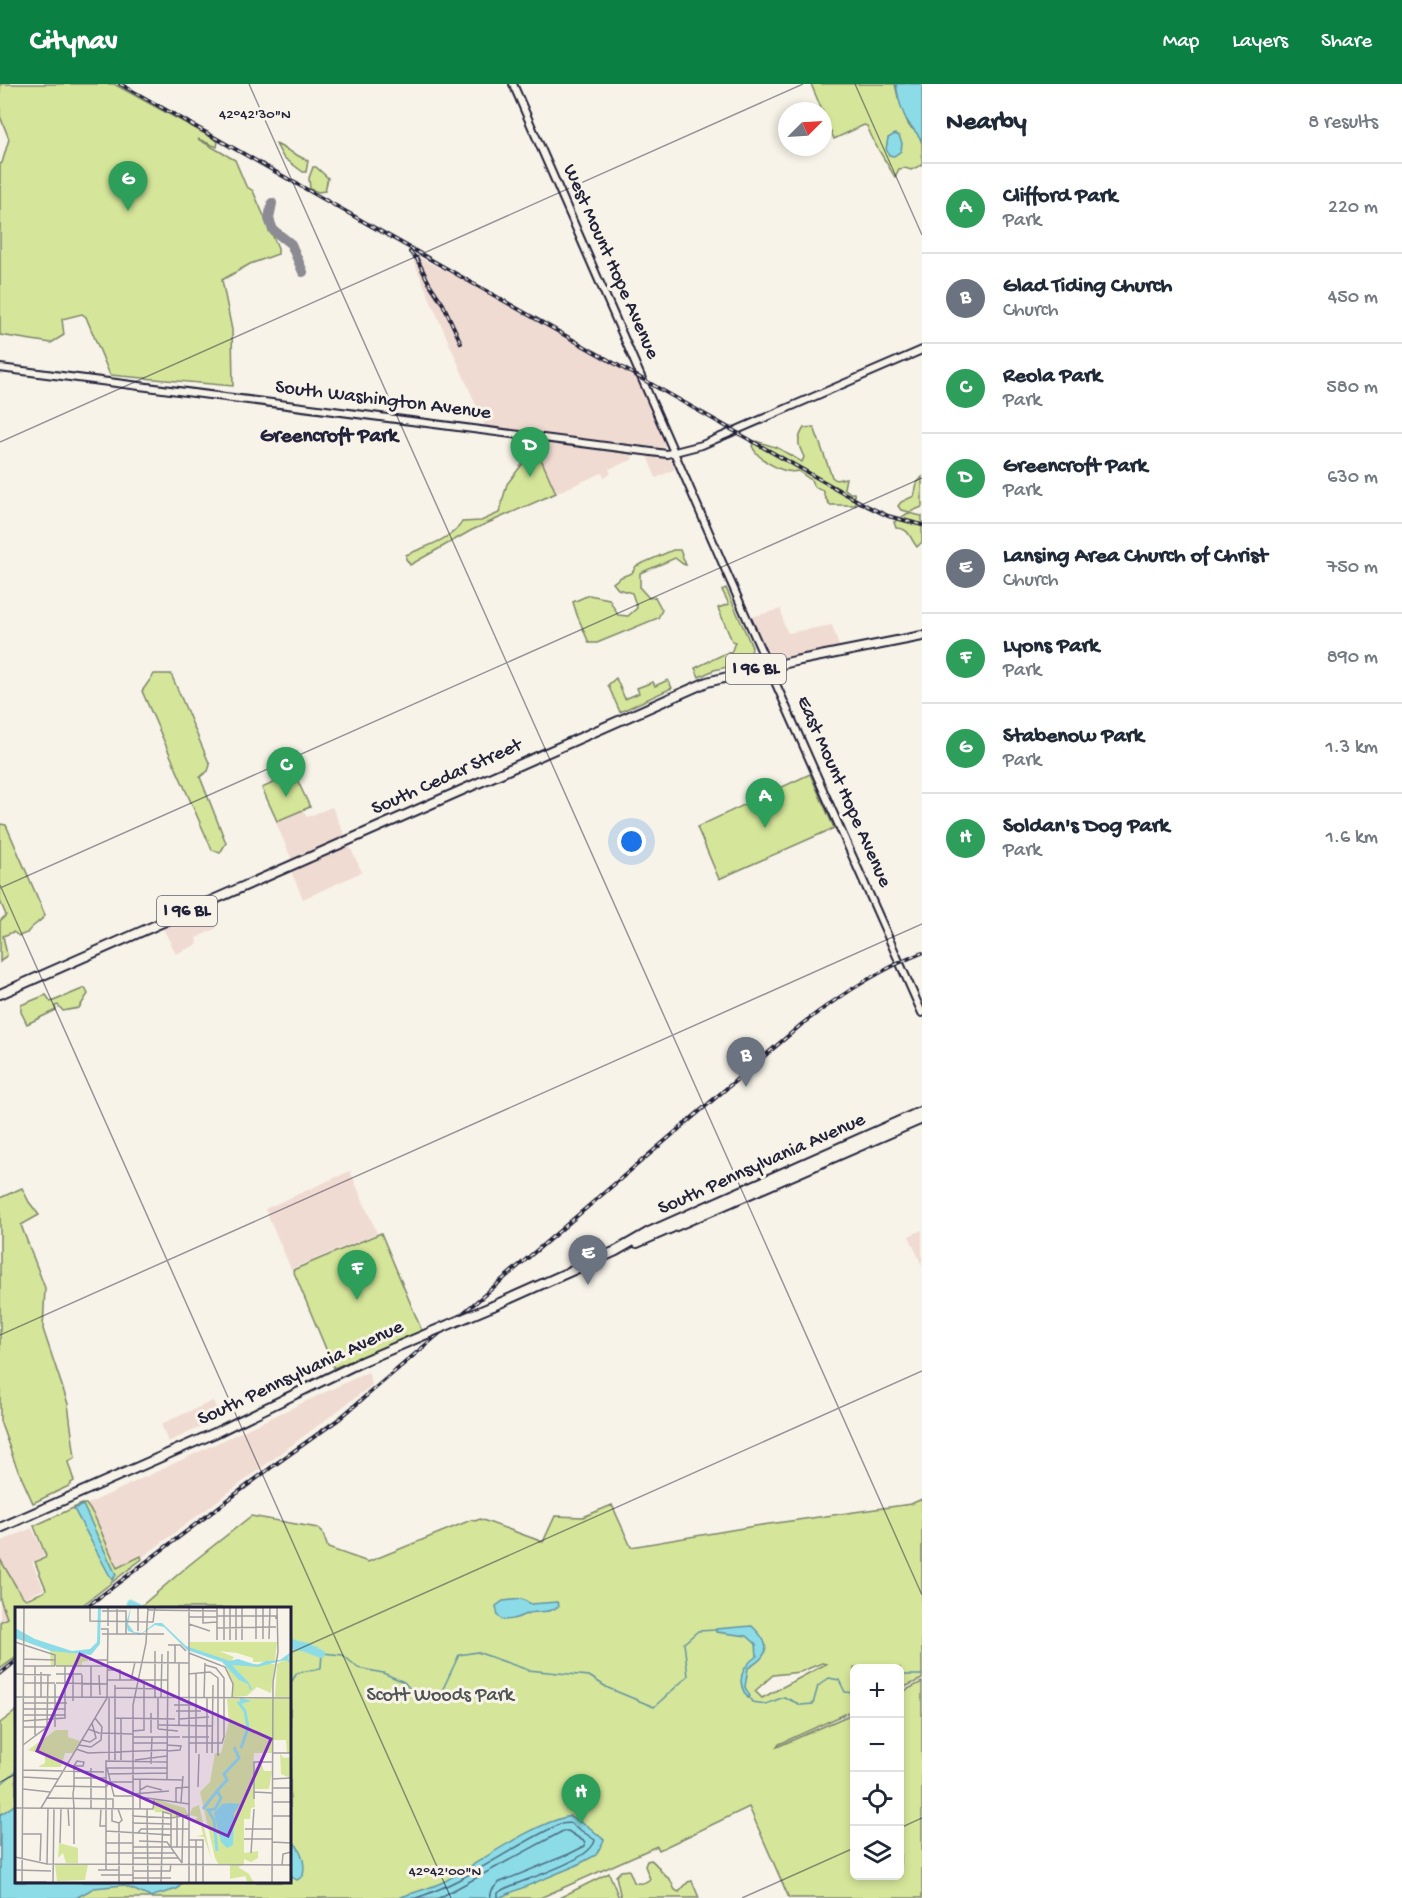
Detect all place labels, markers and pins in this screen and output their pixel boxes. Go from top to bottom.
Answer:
pin: G [108,162,148,211]
pin: D [510,428,550,477]
pin: C [266,748,306,797]
pin: A [746,778,784,828]
pin: B [726,1038,766,1087]
pin: E [568,1236,608,1285]
pin: F [338,1250,376,1300]
pin: H [562,1774,600,1824]

